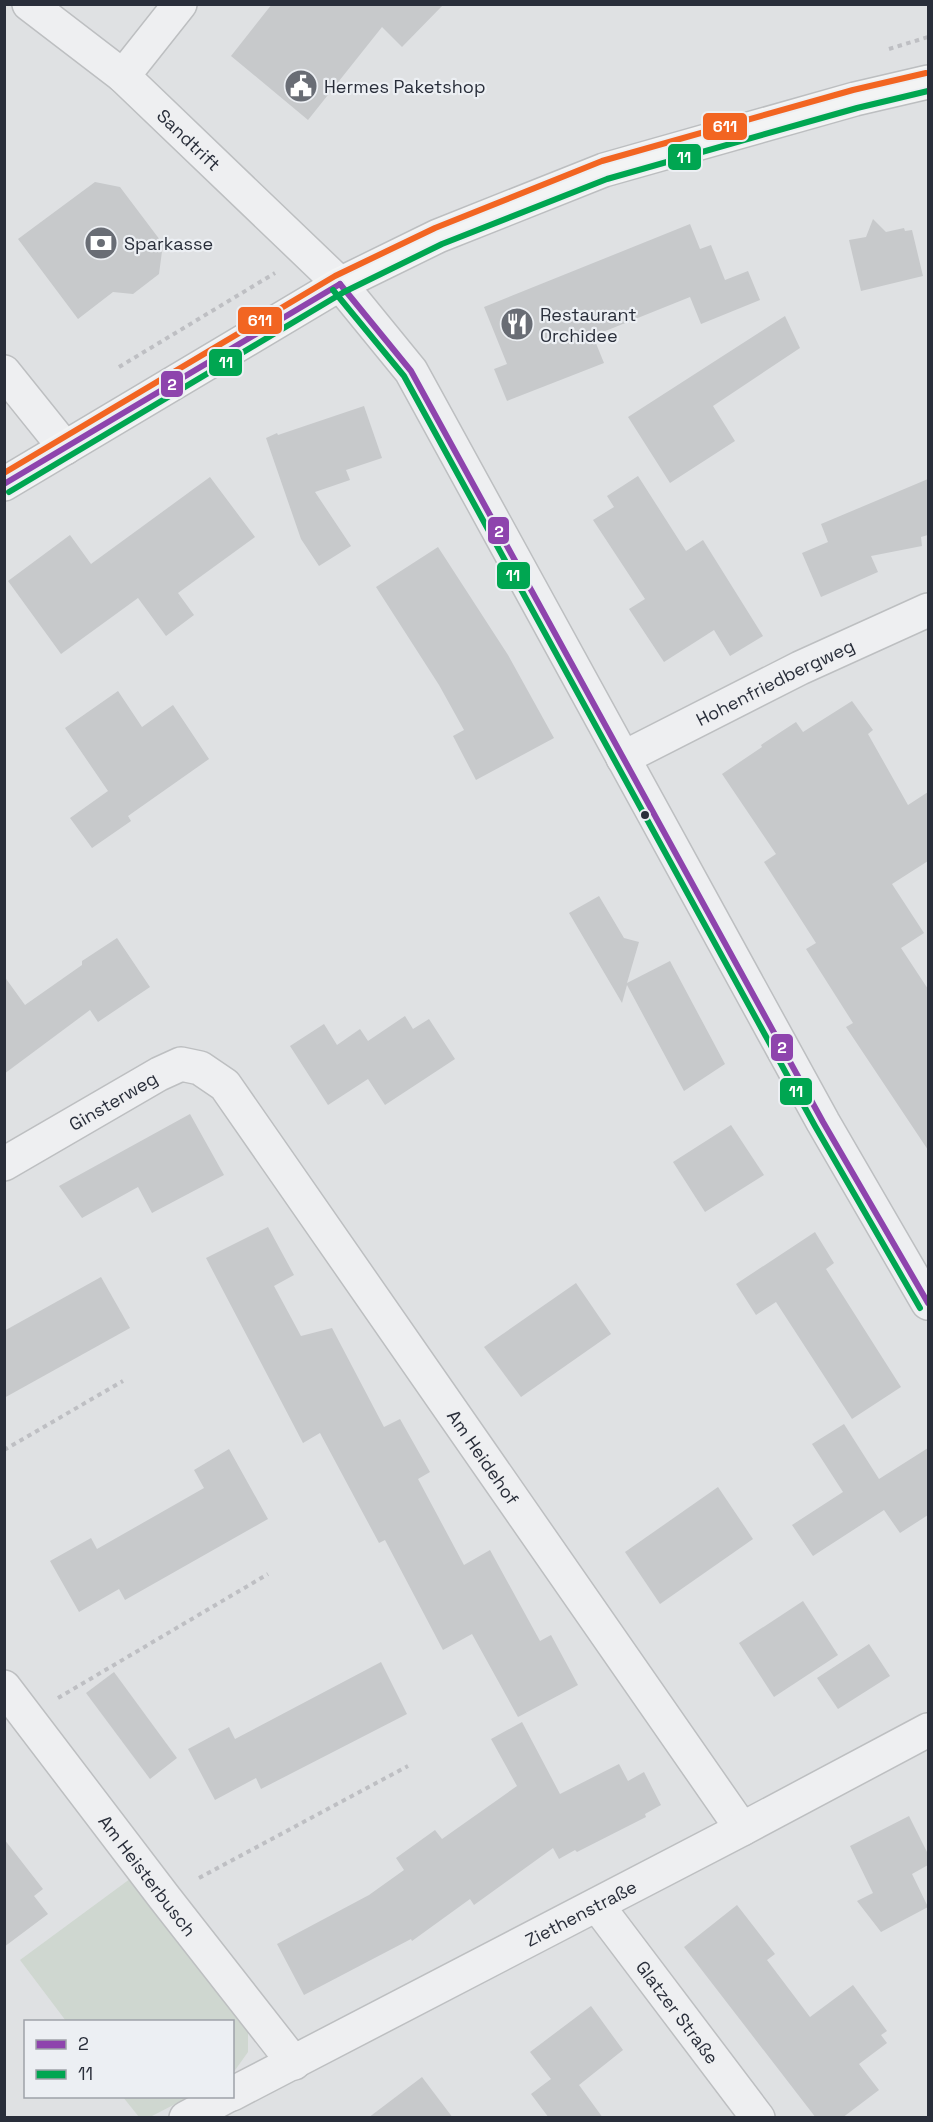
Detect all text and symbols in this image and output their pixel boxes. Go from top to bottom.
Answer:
public building icon: Hermes Paketshop [283,68,319,104]
place label: Hermes Paketshop [324,75,486,98]
street label: Sandtrift [152,104,226,175]
line badge: 611 [702,112,748,141]
text: 611 [713,116,737,137]
line badge: 11 [667,143,702,171]
text: 11 [677,147,691,168]
bank icon: Sparkasse [83,225,119,261]
place label: Sparkasse [124,232,213,255]
place label: Restaurant Orchidee [540,303,637,347]
line badge: 611 [237,306,283,335]
restaurant icon: Restaurant Orchidee [499,306,535,342]
text: 611 [248,310,272,331]
line badge: 11 [208,348,243,377]
text: 11 [219,352,233,373]
line badge: 2 [160,370,184,398]
text: 2 [167,374,177,395]
line badge: 2 [487,516,510,545]
text: 2 [494,521,504,542]
line badge: 11 [496,561,531,590]
text: 11 [506,565,520,586]
street label: Hohenfriedbergweg [692,633,858,731]
unlabelled marker [639,809,651,821]
line badge: 2 [770,1033,794,1062]
text: 2 [777,1037,787,1058]
street label: Ginsterweg [65,1066,161,1135]
line badge: 11 [779,1077,813,1106]
text: 11 [789,1081,803,1102]
street label: Am Heidehof [443,1405,524,1509]
street label: Am Heisterbusch [94,1810,202,1941]
street label: Ziethenstraße [521,1874,640,1951]
street label: Glatzer Straße [631,1956,724,2068]
legend [24,2020,234,2098]
text: 2 [78,2032,89,2055]
text: 11 [78,2062,93,2085]

